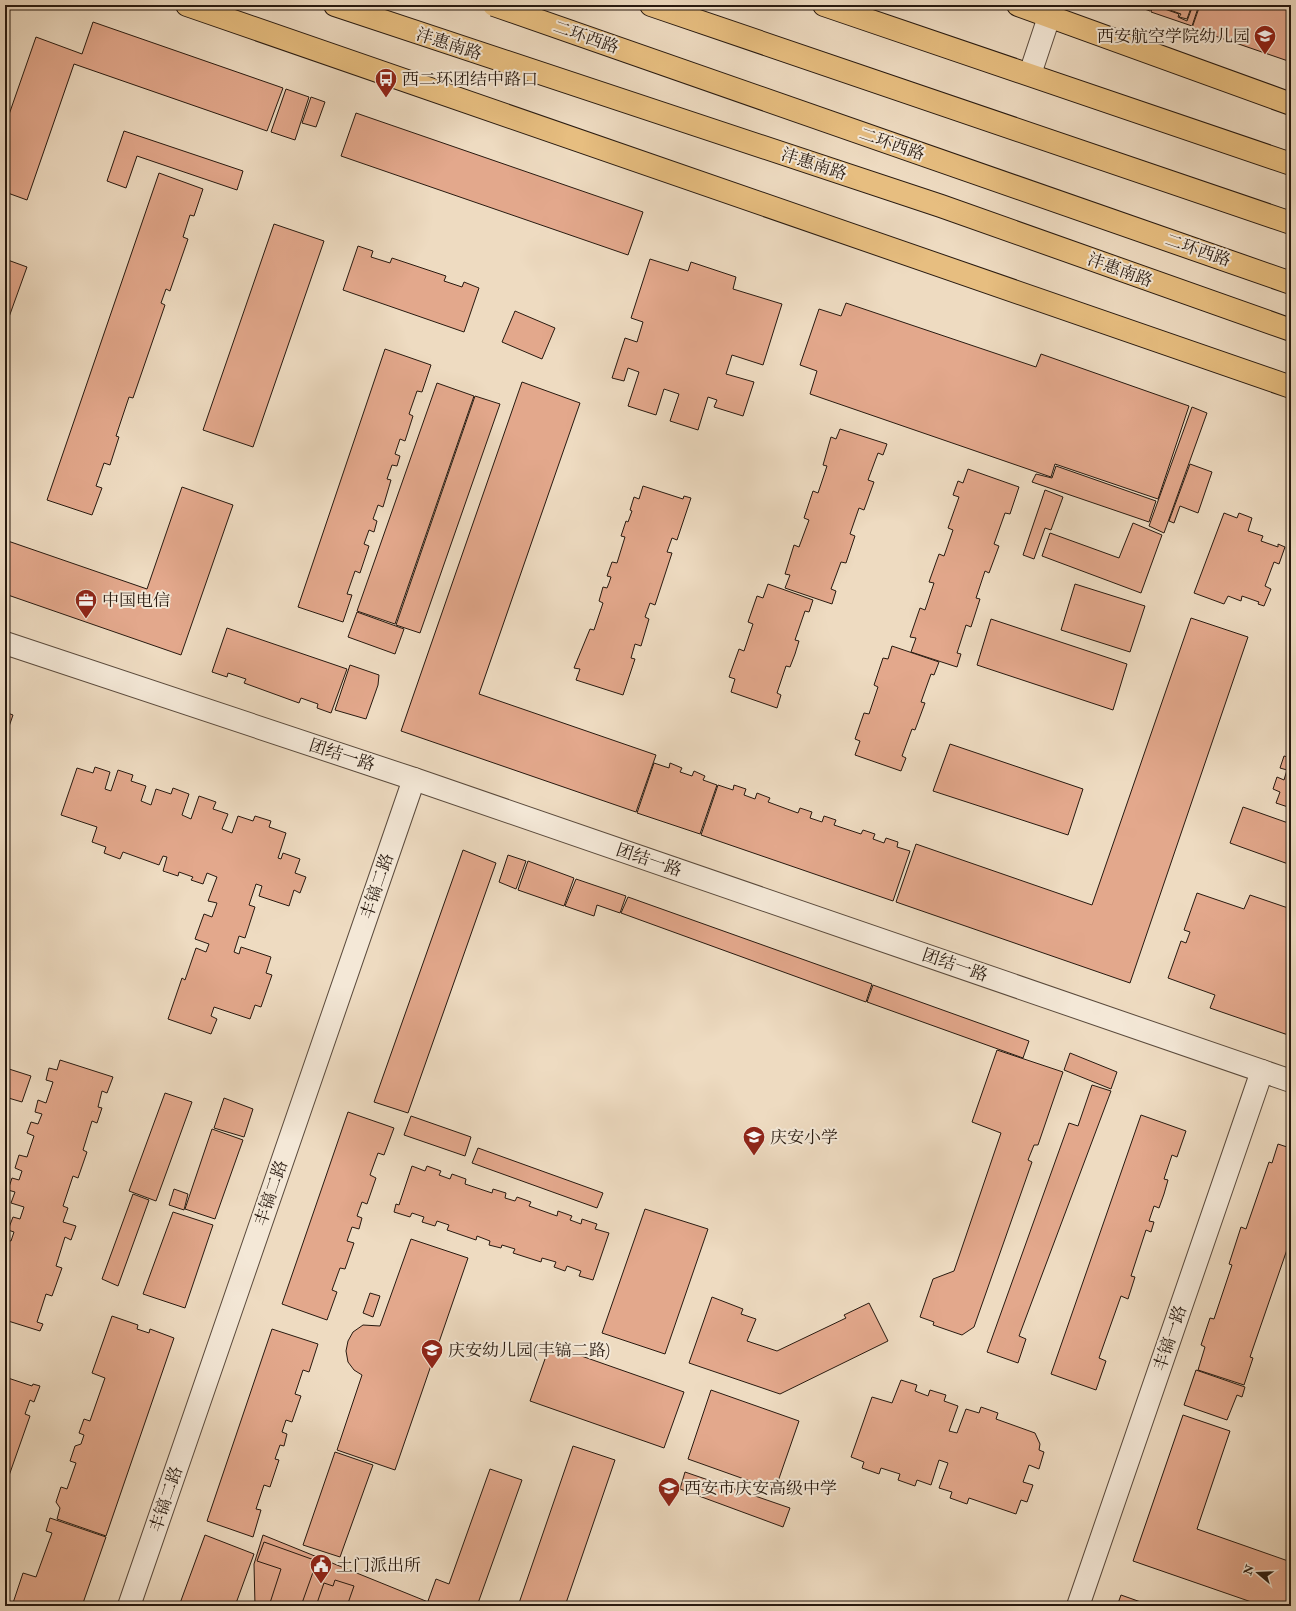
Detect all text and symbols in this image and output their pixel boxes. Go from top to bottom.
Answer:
street label: 二环西路 [550,16,622,58]
school or university icon: 西安航空学院幼儿园 [1252,23,1278,56]
street label: 沣惠南路 [413,24,485,64]
place label: 西安航空学院幼儿园 [1097,26,1250,47]
bus stop icon: 西二环团结中路口 [373,66,399,99]
place label: 西二环团结中路口 [402,69,538,90]
street label: 二环西路 [856,123,928,165]
street label: 沣惠南路 [778,144,850,184]
street label: 二环西路 [1162,229,1234,271]
street label: 沣惠南路 [1084,249,1156,291]
office icon: 中国电信 [73,587,99,620]
place label: 中国电信 [102,590,170,611]
street label: 团结一路 [306,735,378,775]
street label: 团结一路 [613,839,685,881]
street label: 丰镐二路 [356,850,398,922]
street label: 团结一路 [919,944,991,986]
school or university icon: 庆安小学 [741,1124,767,1157]
place label: 庆安小学 [770,1127,838,1148]
street label: 丰镐二路 [250,1157,292,1229]
street label: 丰镐一路 [1149,1302,1191,1374]
school or university icon: 庆安幼儿园(丰镐二路) [419,1337,445,1370]
place label: 庆安幼儿园(丰镐二路) [448,1340,610,1361]
street label: 丰镐二路 [145,1463,187,1535]
school or university icon: 西安市庆安高级中学 [656,1475,682,1508]
place label: 西安市庆安高级中学 [684,1478,837,1499]
public building icon: 土门派出所 [308,1552,334,1585]
north arrow [1238,1553,1278,1593]
place label: 土门派出所 [336,1555,421,1576]
text: N [1241,1562,1257,1578]

